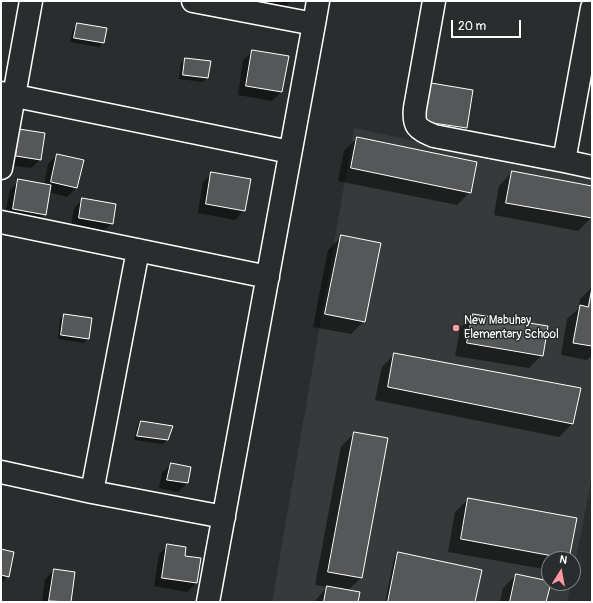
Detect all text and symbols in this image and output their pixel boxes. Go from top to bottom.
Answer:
scale bar [453,12,523,38]
text: 20 m [458,19,486,34]
place label: New Mabuhay Elementary School [464,314,559,342]
marker: New Mabuhay Elementary School [451,323,461,333]
north arrow [541,551,581,591]
text: N [558,553,568,567]

